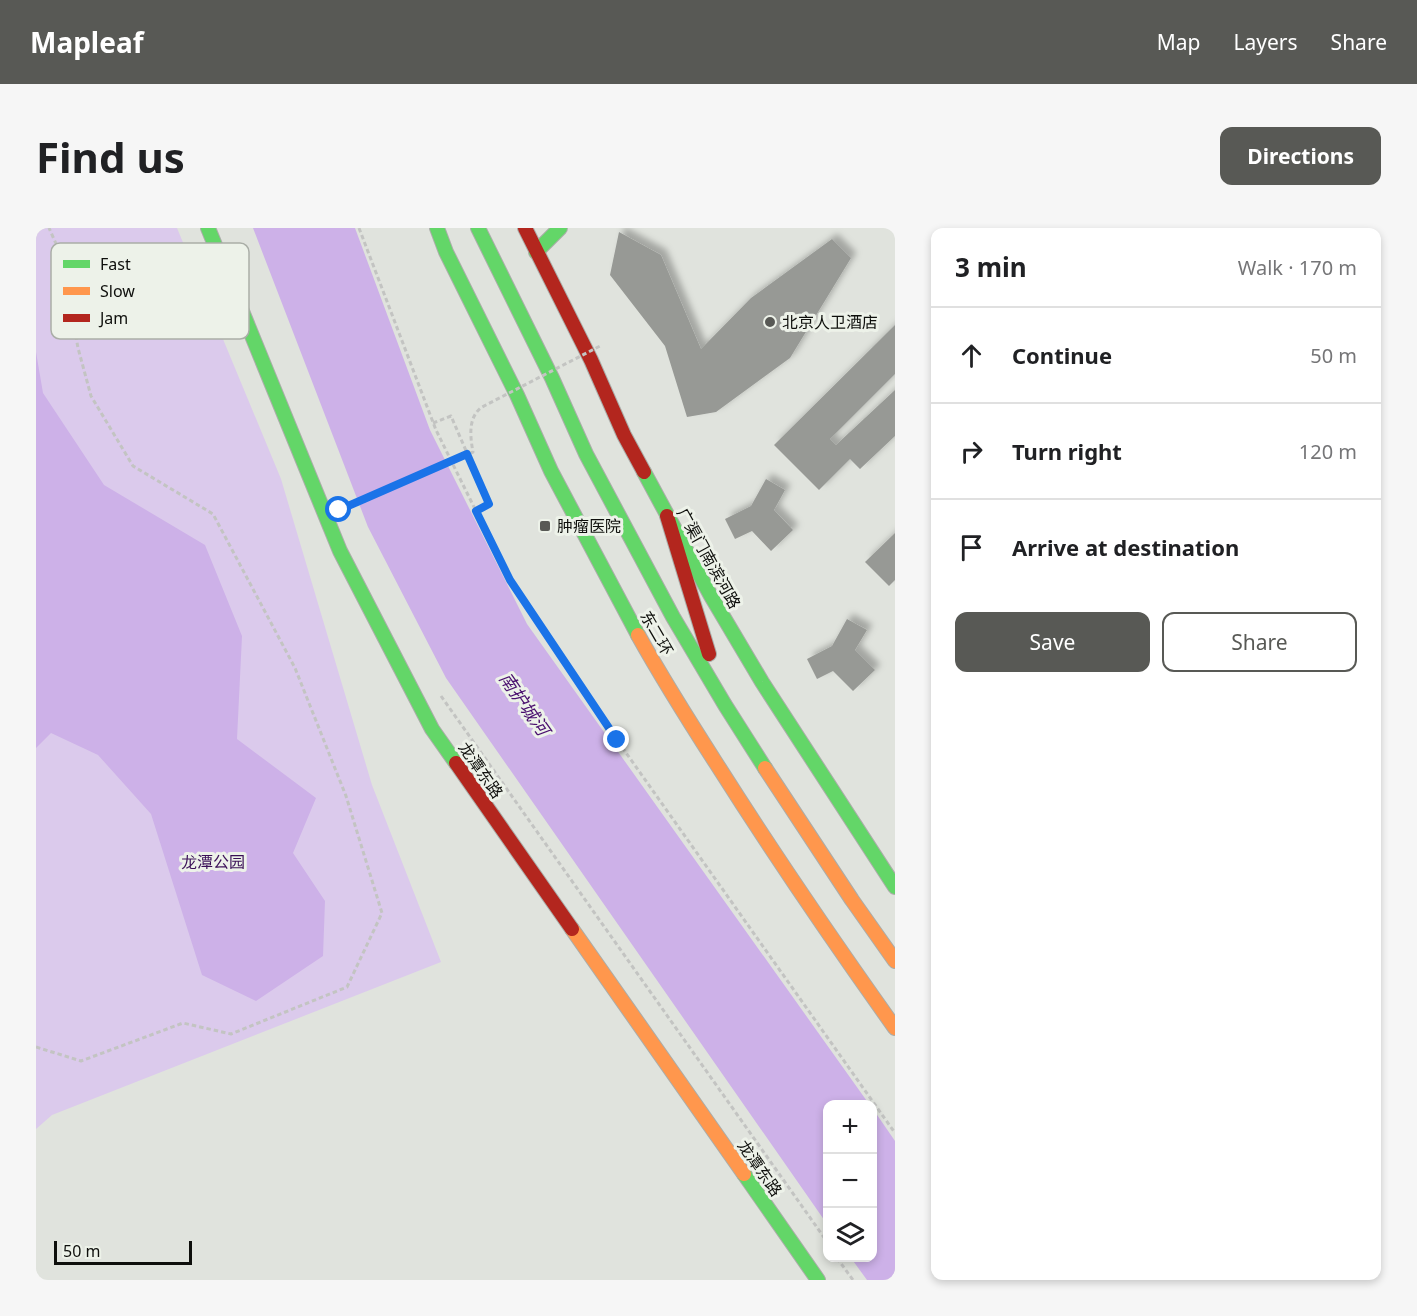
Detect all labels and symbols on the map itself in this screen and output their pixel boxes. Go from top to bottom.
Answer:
legend [51,243,249,339]
text: Fast [100,253,131,275]
text: Slow [100,280,135,302]
text: Jam [98,307,128,329]
place label: 北京人卫酒店 [782,311,878,333]
marker: 北京人卫酒店 [763,315,777,329]
route start [325,496,351,522]
street label: 广渠门南滨河路 [672,504,746,612]
place label: 肿瘤医院 [557,515,621,537]
marker: 肿瘤医院 [538,519,552,533]
street label: 东二环 [635,607,679,659]
water label: 南护城河 [494,667,557,742]
route end [603,726,629,752]
street label: 龙潭东路 [454,737,508,803]
park label: 龙潭公园 [181,851,245,873]
street label: 龙潭东路 [733,1135,787,1201]
scale bar [54,1238,192,1266]

